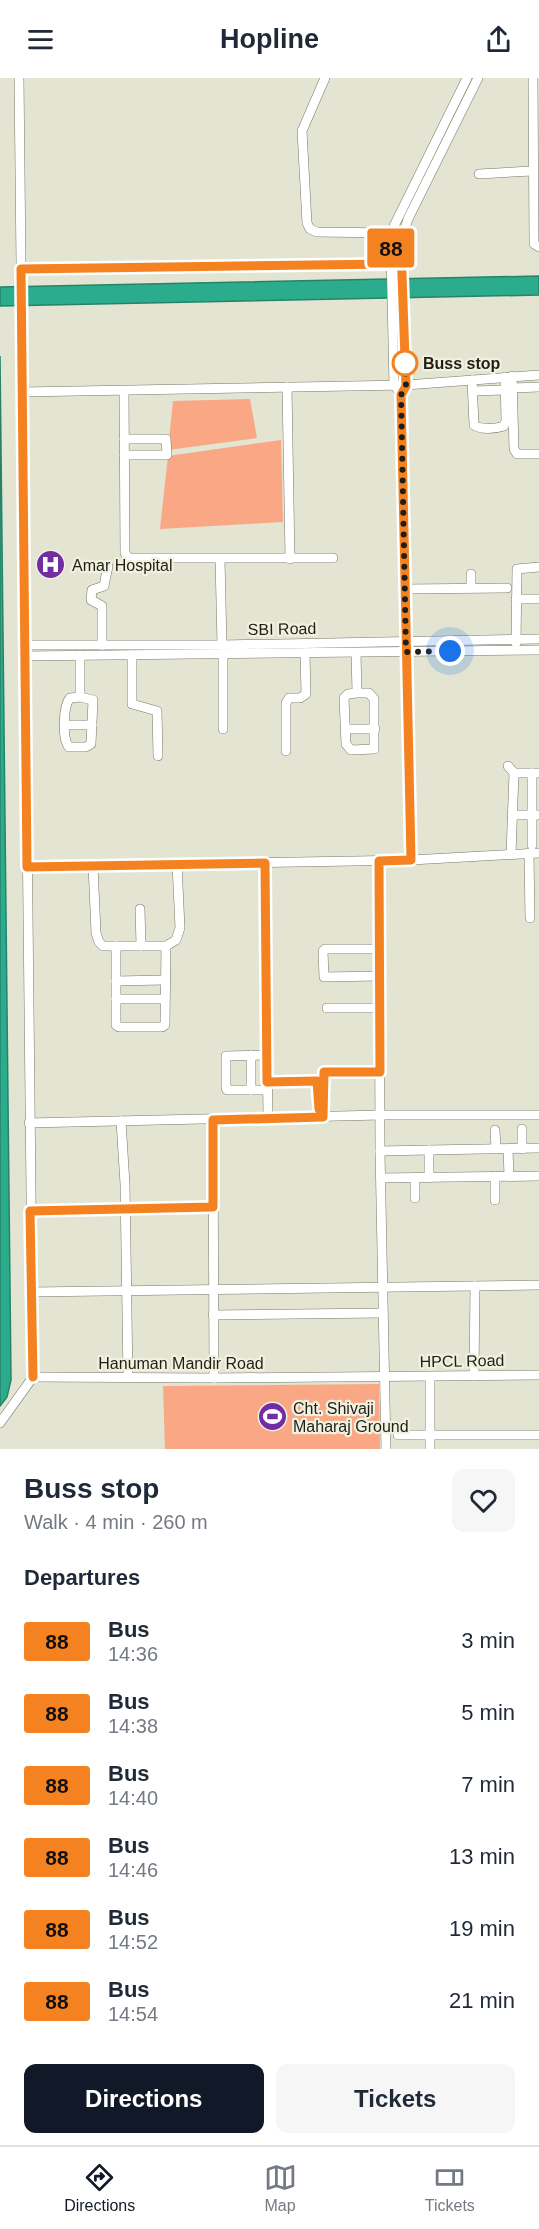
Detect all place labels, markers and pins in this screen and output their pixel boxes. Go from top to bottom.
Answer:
marker: Buss stop [392,350,418,376]
place label: Buss stop [423,355,501,372]
hospital icon: Amar Hospital [35,549,67,581]
place label: Amar Hospital [72,557,172,574]
place label: Cht. Shivaji Maharaj Ground [293,1400,409,1435]
sports icon: Cht. Shivaji Maharaj Ground [256,1401,288,1433]

